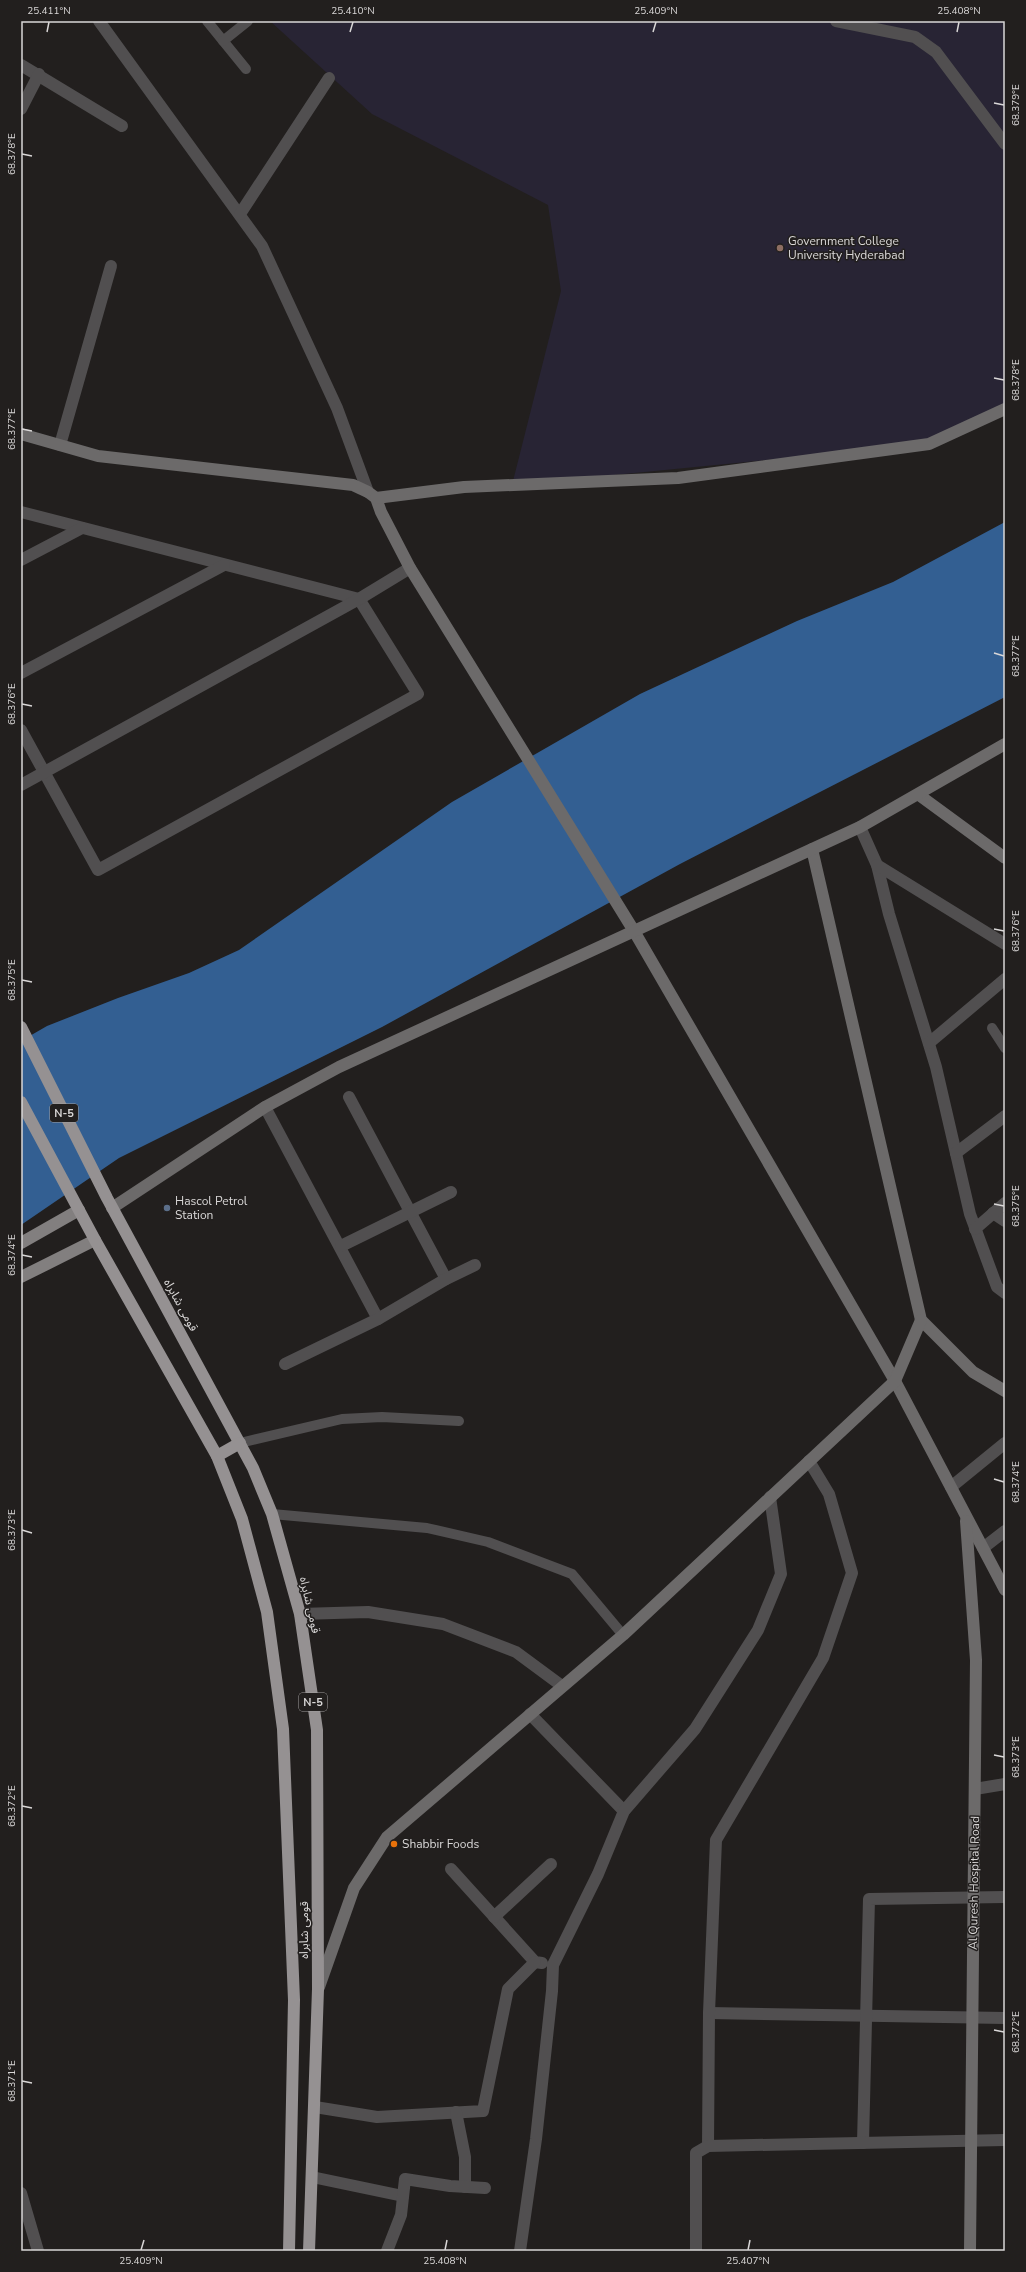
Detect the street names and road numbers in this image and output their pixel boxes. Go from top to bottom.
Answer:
road number: N-5 [50,1104,78,1122]
street label: قومی شاہراہ [160,1276,202,1334]
street label: قومی شاہراہ [296,1575,324,1635]
road number: N-5 [299,1693,327,1711]
street label: Al Quresh Hospital Road [965,1816,983,1950]
street label: قومی شاہراہ [296,1901,312,1959]

